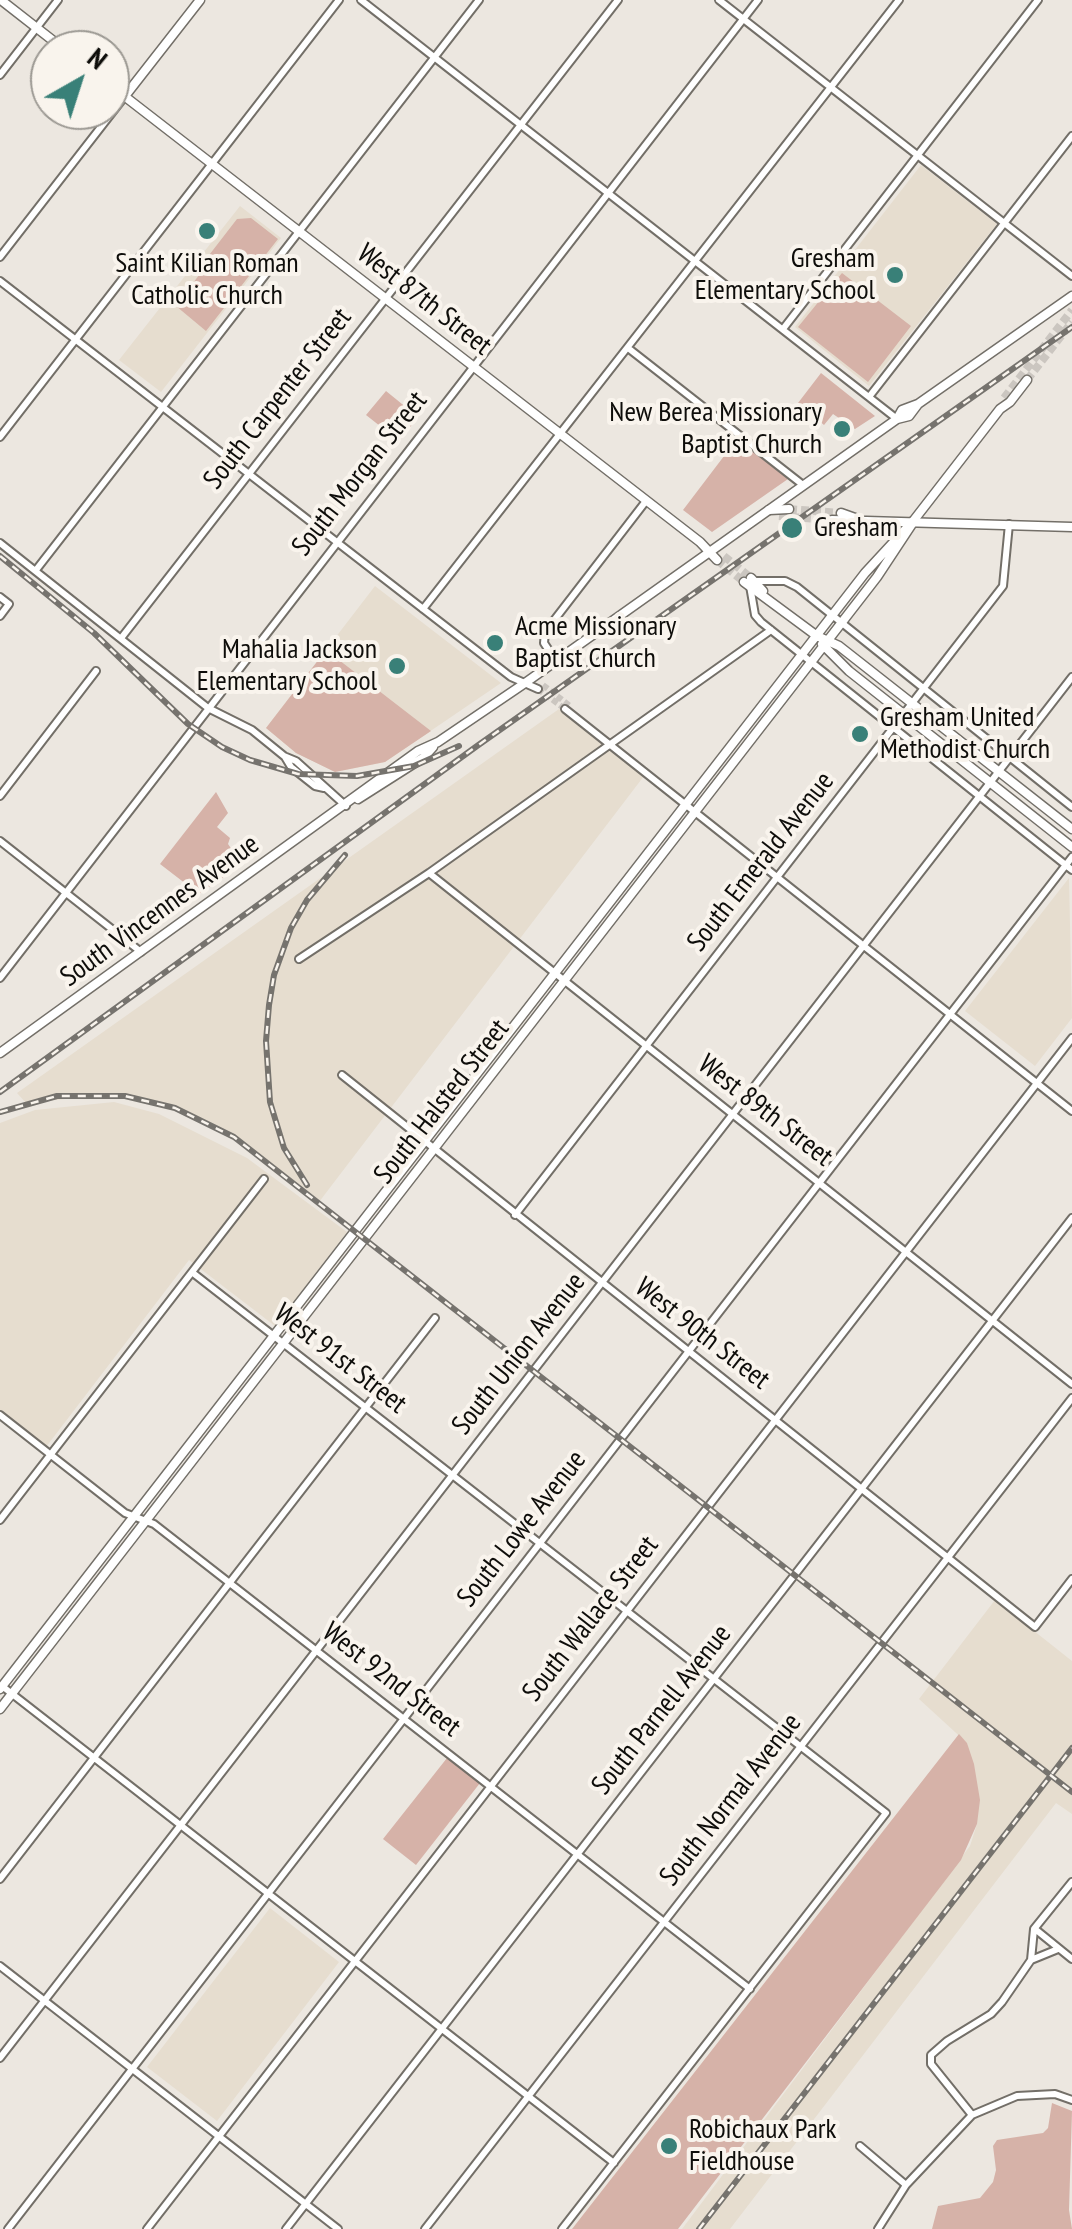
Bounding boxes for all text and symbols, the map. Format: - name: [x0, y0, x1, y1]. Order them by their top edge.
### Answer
- north arrow: [30, 30, 130, 130]
- text: N: [80, 39, 115, 77]
- marker: Saint Kilian Roman Catholic Church: [196, 220, 218, 242]
- street label: West 87th Street: [350, 237, 498, 363]
- place label: Gresham Elementary School: [695, 242, 875, 308]
- place label: Saint Kilian Roman Catholic Church: [115, 247, 299, 313]
- marker: Gresham Elementary School: [884, 264, 906, 286]
- street label: South Carpenter Street: [197, 302, 359, 496]
- street label: South Morgan Street: [285, 385, 435, 563]
- place label: New Berea Missionary Baptist Church: [609, 396, 822, 462]
- marker: New Berea Missionary Baptist Church: [831, 418, 853, 440]
- place label: Gresham: [814, 511, 898, 545]
- marker: Gresham: [779, 515, 805, 541]
- place label: Acme Missionary Baptist Church: [515, 610, 676, 676]
- marker: Acme Missionary Baptist Church: [484, 632, 506, 654]
- place label: Mahalia Jackson Elementary School: [197, 633, 377, 699]
- marker: Mahalia Jackson Elementary School: [386, 655, 408, 677]
- place label: Gresham United Methodist Church: [880, 701, 1050, 767]
- marker: Gresham United Methodist Church: [849, 723, 871, 745]
- street label: South Emerald Avenue: [681, 766, 841, 958]
- street label: South Vincennes Avenue: [54, 828, 266, 994]
- street label: South Halsted Street: [367, 1013, 517, 1191]
- street label: West 89th Street: [691, 1048, 839, 1174]
- street label: South Union Avenue: [445, 1266, 593, 1442]
- street label: West 90th Street: [628, 1271, 776, 1397]
- street label: West 91st Street: [267, 1297, 413, 1421]
- street label: South Lowe Avenue: [451, 1444, 593, 1614]
- street label: South Wallace Street: [516, 1530, 666, 1708]
- street label: West 92nd Street: [315, 1616, 467, 1744]
- street label: South Parnell Avenue: [585, 1618, 739, 1802]
- street label: South Normal Avenue: [653, 1707, 809, 1893]
- place label: Robichaux Park Fieldhouse: [689, 2113, 836, 2179]
- marker: Robichaux Park Fieldhouse: [658, 2135, 680, 2157]

